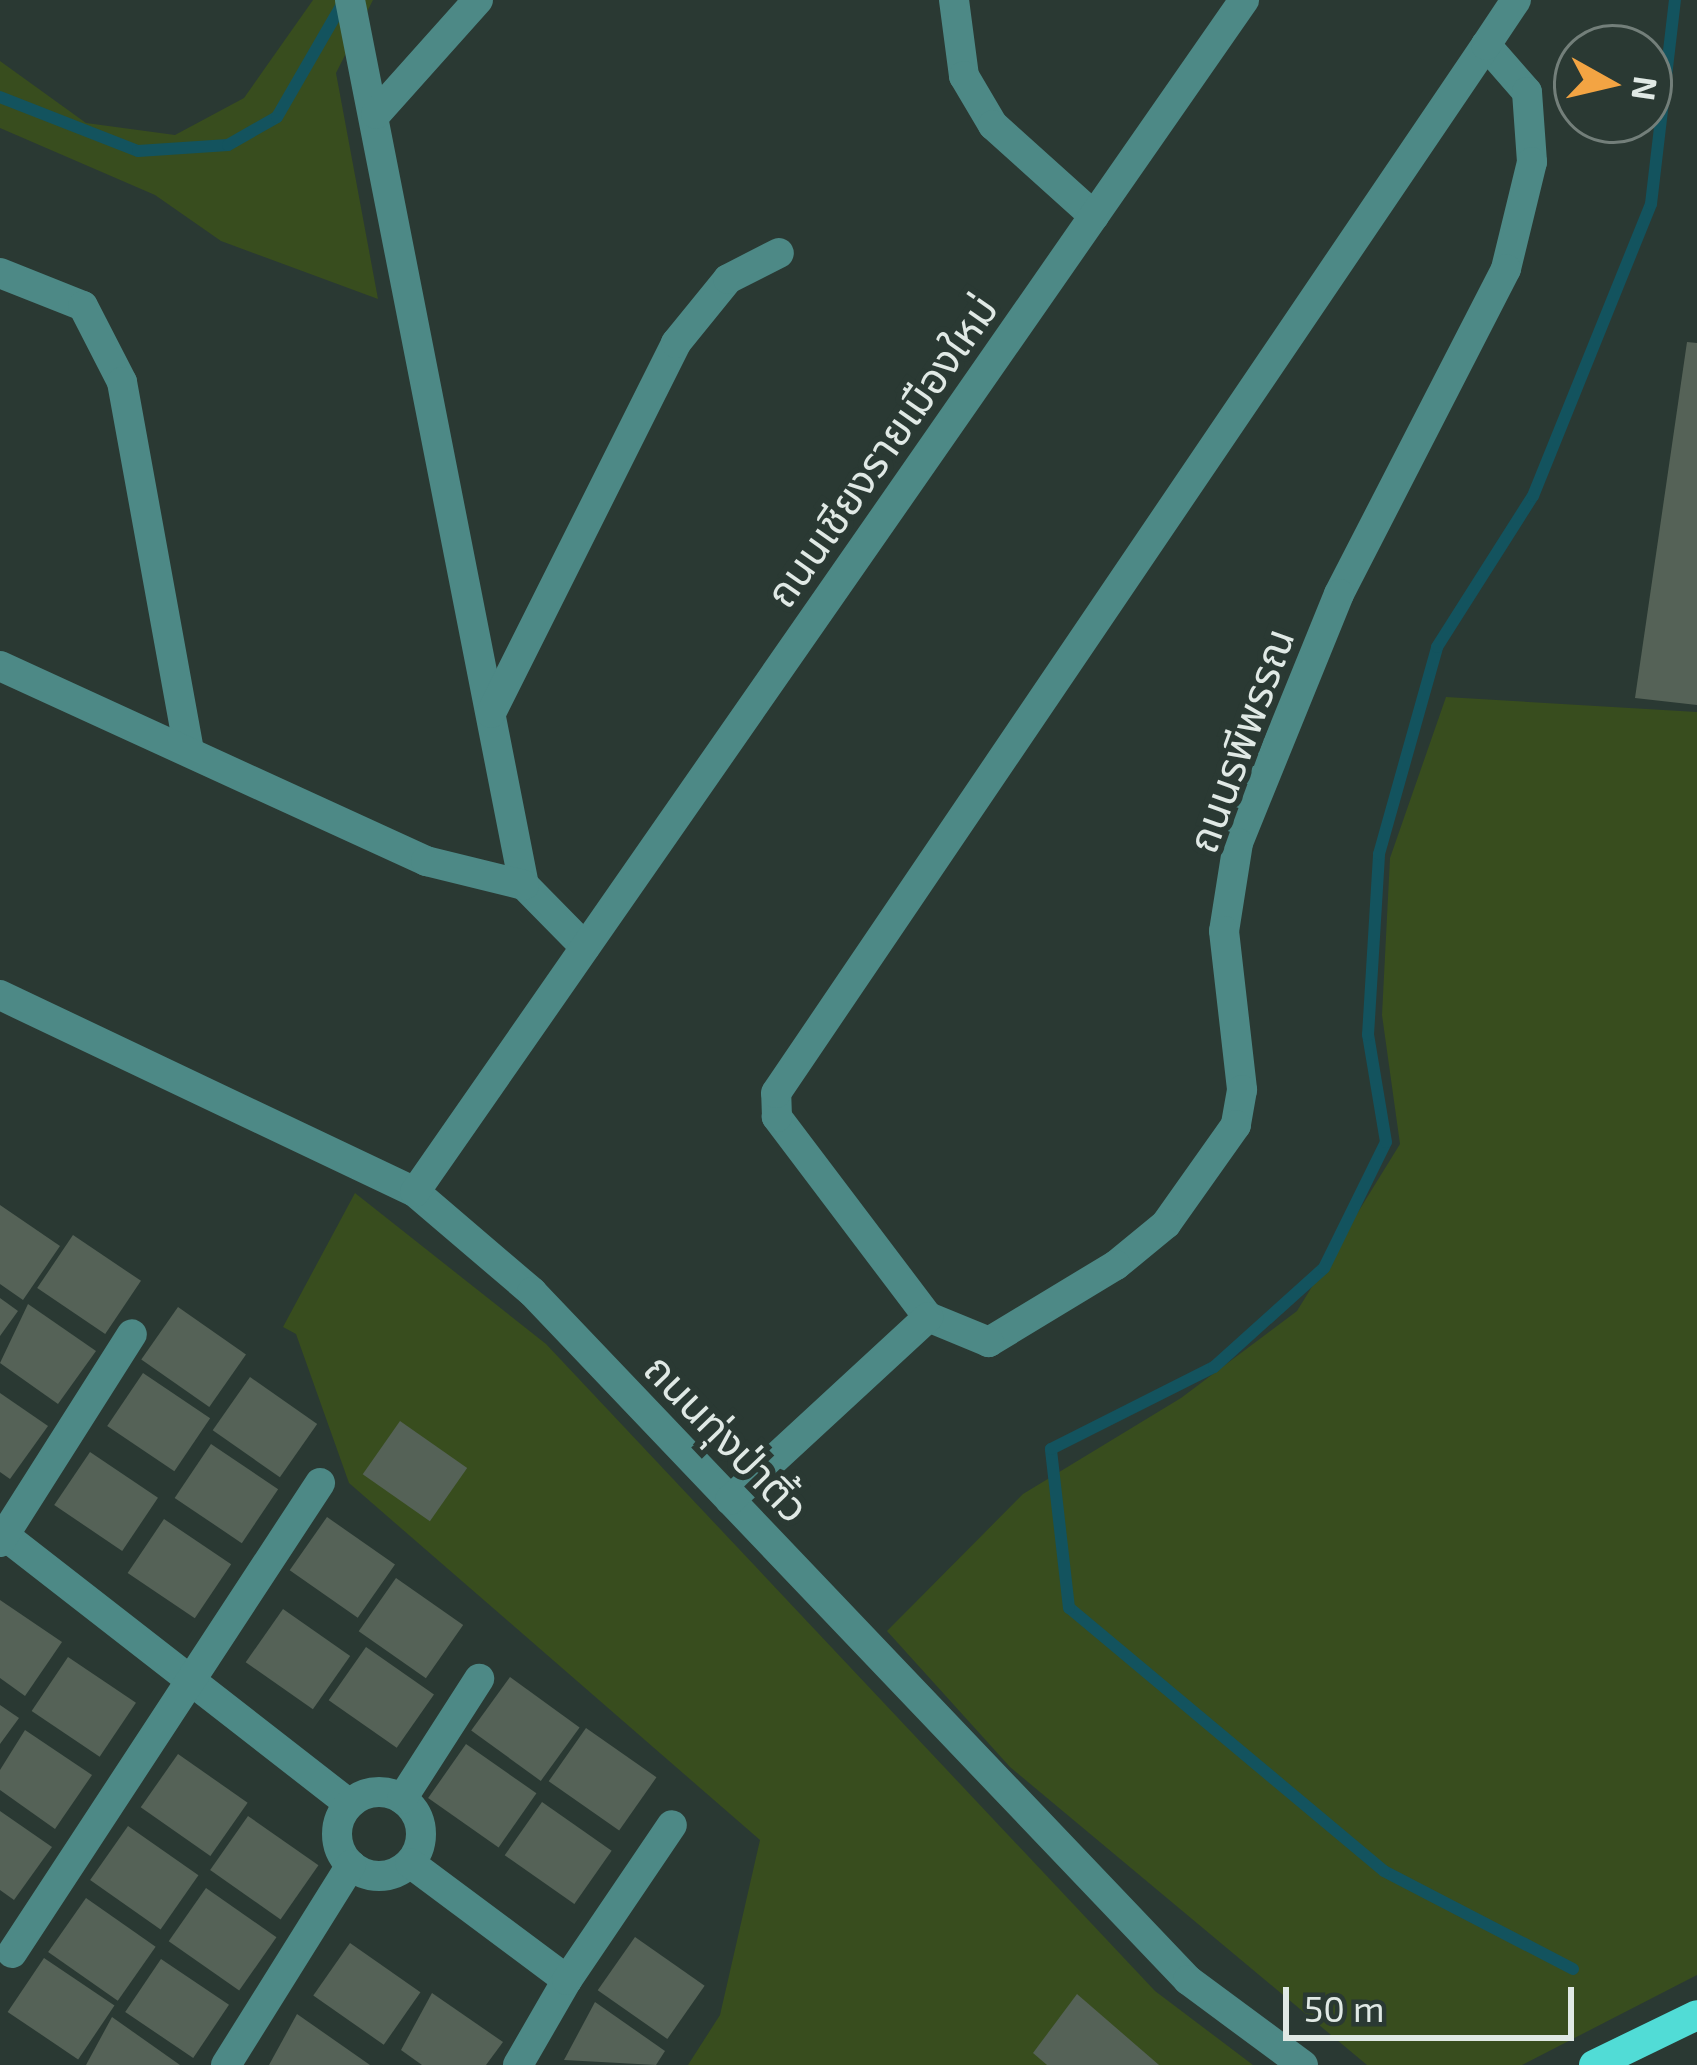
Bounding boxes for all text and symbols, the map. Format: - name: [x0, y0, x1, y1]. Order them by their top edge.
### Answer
- north arrow: [1553, 24, 1673, 144]
- text: N: [1624, 74, 1667, 103]
- street label: ถนนเชียงรายเมืองใหม่: [753, 284, 1007, 616]
- street label: ถนนรพีพรรณ: [1175, 621, 1303, 859]
- street label: ถนนทุ่งป่าติ้ว: [635, 1342, 821, 1532]
- scale bar: [1289, 1963, 1580, 2037]
- text: 50 m: [1304, 1986, 1385, 2029]

